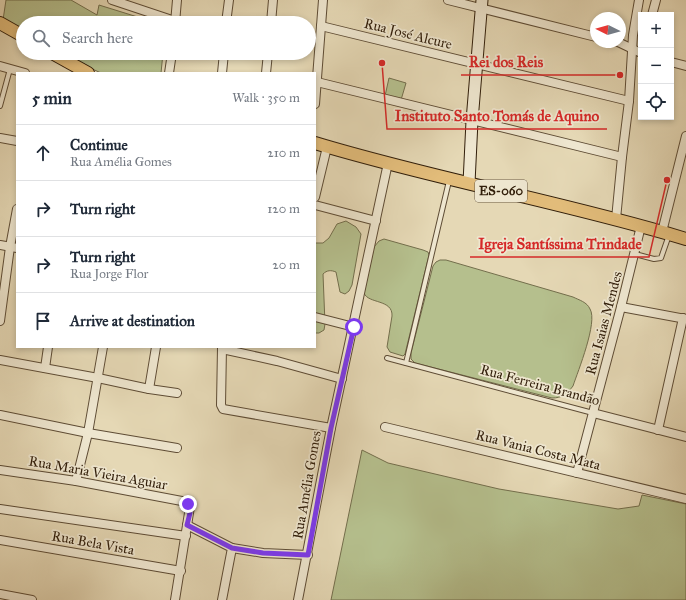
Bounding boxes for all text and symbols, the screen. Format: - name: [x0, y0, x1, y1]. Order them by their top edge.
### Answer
- north arrow: [590, 12, 626, 48]
- map controls: [638, 12, 674, 120]
- button: +: [638, 12, 674, 48]
- street label: Rua José Alcure: [362, 15, 454, 54]
- search box: [16, 16, 316, 60]
- icon: search: [30, 27, 52, 49]
- text: Search here: [62, 29, 133, 47]
- callout: Rei dos Reis: [461, 48, 551, 75]
- button: −: [638, 48, 674, 84]
- text: Rei dos Reis: [469, 53, 544, 71]
- button: locate: [638, 84, 674, 120]
- text: 5 min: [32, 88, 72, 109]
- text: Walk · 350 m: [232, 90, 300, 106]
- callout: Instituto Santo Tomás de Aquino: [387, 102, 607, 129]
- text: Instituto Santo Tomás de Aquino: [395, 107, 600, 126]
- text: Continue: [70, 136, 128, 154]
- icon: ahead: [32, 142, 54, 164]
- text: 210 m: [267, 145, 300, 161]
- text: Rua Amélia Gomes: [70, 154, 172, 170]
- road number: ES-060: [475, 180, 527, 202]
- icon: right: [32, 198, 54, 220]
- text: Turn right: [70, 200, 135, 218]
- text: 120 m: [267, 201, 300, 217]
- callout: Igreja Santíssima Trindade: [470, 230, 649, 257]
- text: Igreja Santíssima Trindade: [478, 235, 642, 254]
- text: Turn right: [70, 248, 135, 266]
- icon: right: [32, 254, 54, 276]
- text: 20 m: [272, 257, 300, 273]
- text: Rua Jorge Flor: [70, 266, 148, 282]
- street label: Rua Isaias Mendes: [582, 269, 626, 377]
- icon: arrive: [32, 310, 54, 332]
- text: Arrive at destination: [70, 312, 195, 330]
- route start: [345, 318, 363, 336]
- street label: Rua Ferreira Brandão: [478, 361, 602, 409]
- street label: Rua Vania Costa Mata: [474, 426, 602, 474]
- street label: Rua Amélia Gomes: [289, 430, 325, 540]
- street label: Rua Maria Vieira Aguiar: [27, 452, 169, 494]
- route end: [179, 495, 197, 513]
- street label: Rua Bela Vista: [50, 527, 136, 559]

